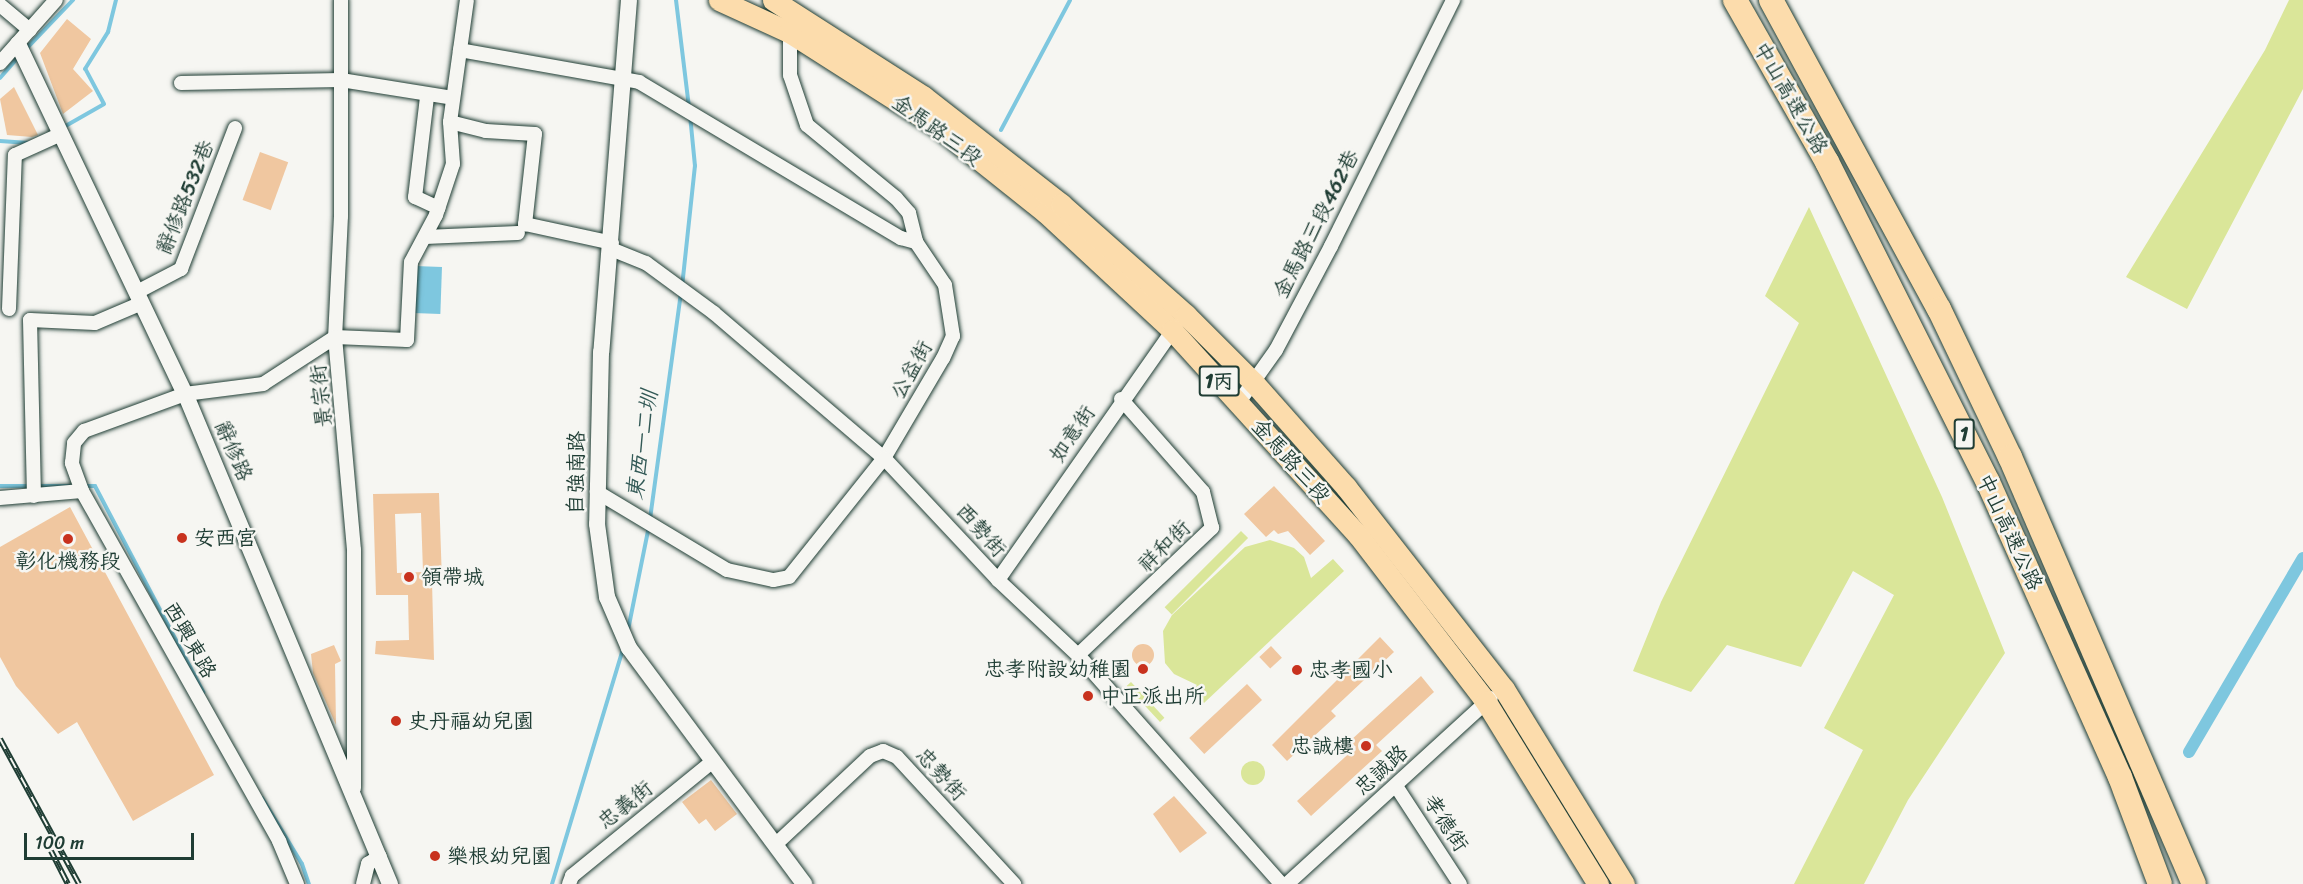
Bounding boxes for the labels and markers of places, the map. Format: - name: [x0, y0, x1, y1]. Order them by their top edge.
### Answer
- place label: 安西宮: [194, 525, 257, 551]
- marker: 安西宮: [175, 531, 189, 545]
- marker: 彰化機務段: [61, 532, 75, 546]
- place label: 彰化機務段: [16, 548, 120, 574]
- place label: 領帶城: [421, 564, 484, 590]
- marker: 領帶城: [402, 570, 416, 584]
- place label: 忠孝附設幼稚園: [984, 656, 1131, 682]
- place label: 忠孝國小: [1309, 657, 1393, 683]
- marker: 忠孝附設幼稚園: [1136, 662, 1150, 676]
- marker: 忠孝國小: [1290, 663, 1304, 677]
- place label: 中正派出所: [1100, 683, 1205, 709]
- marker: 中正派出所: [1081, 689, 1095, 703]
- place label: 史丹福幼兒園: [408, 708, 534, 734]
- marker: 史丹福幼兒園: [389, 714, 403, 728]
- place label: 忠誠樓: [1291, 733, 1354, 759]
- marker: 忠誠樓: [1359, 739, 1373, 753]
- place label: 樂根幼兒園: [447, 843, 552, 869]
- marker: 樂根幼兒園: [428, 849, 442, 863]

